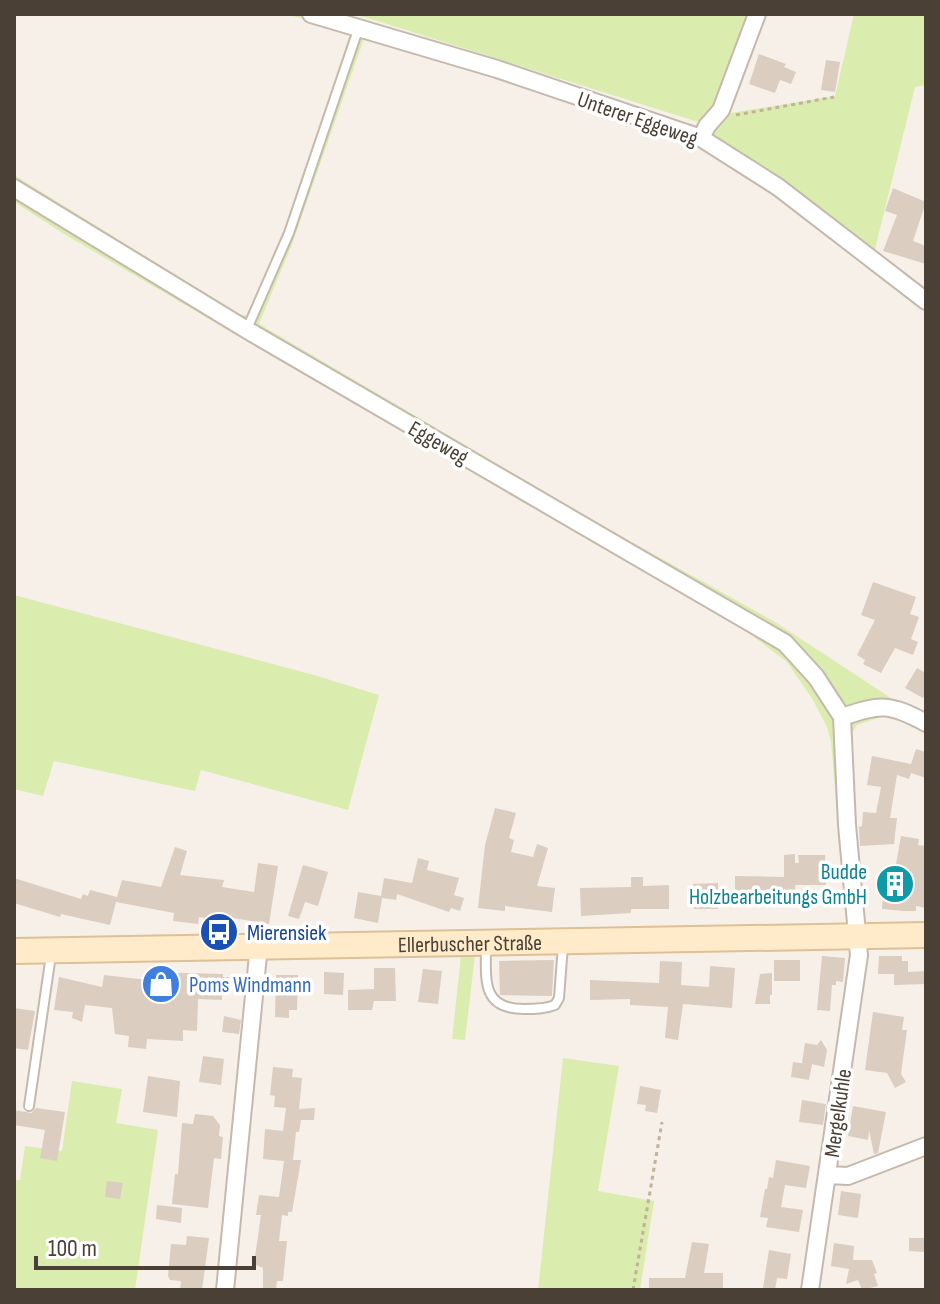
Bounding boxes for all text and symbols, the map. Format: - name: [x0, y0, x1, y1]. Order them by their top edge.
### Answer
- street label: Unterer Eggeweg: [574, 86, 702, 153]
- street label: Eggeweg: [403, 415, 473, 471]
- place label: Budde Holzbearbeitungs GmbH: [689, 859, 867, 911]
- building icon: Budde Holzbearbeitungs GmbH: [874, 863, 916, 905]
- bus stop icon: Mierensiek: [198, 911, 240, 953]
- place label: Mierensiek: [247, 920, 327, 947]
- street label: Ellerbuscher Straße: [398, 930, 542, 959]
- shop icon: Poms Windmann: [140, 963, 182, 1005]
- place label: Poms Windmann: [189, 972, 311, 999]
- street label: Mergelkuhle: [819, 1067, 858, 1159]
- scale bar: [36, 1220, 254, 1270]
- text: 100 m: [48, 1234, 97, 1263]

